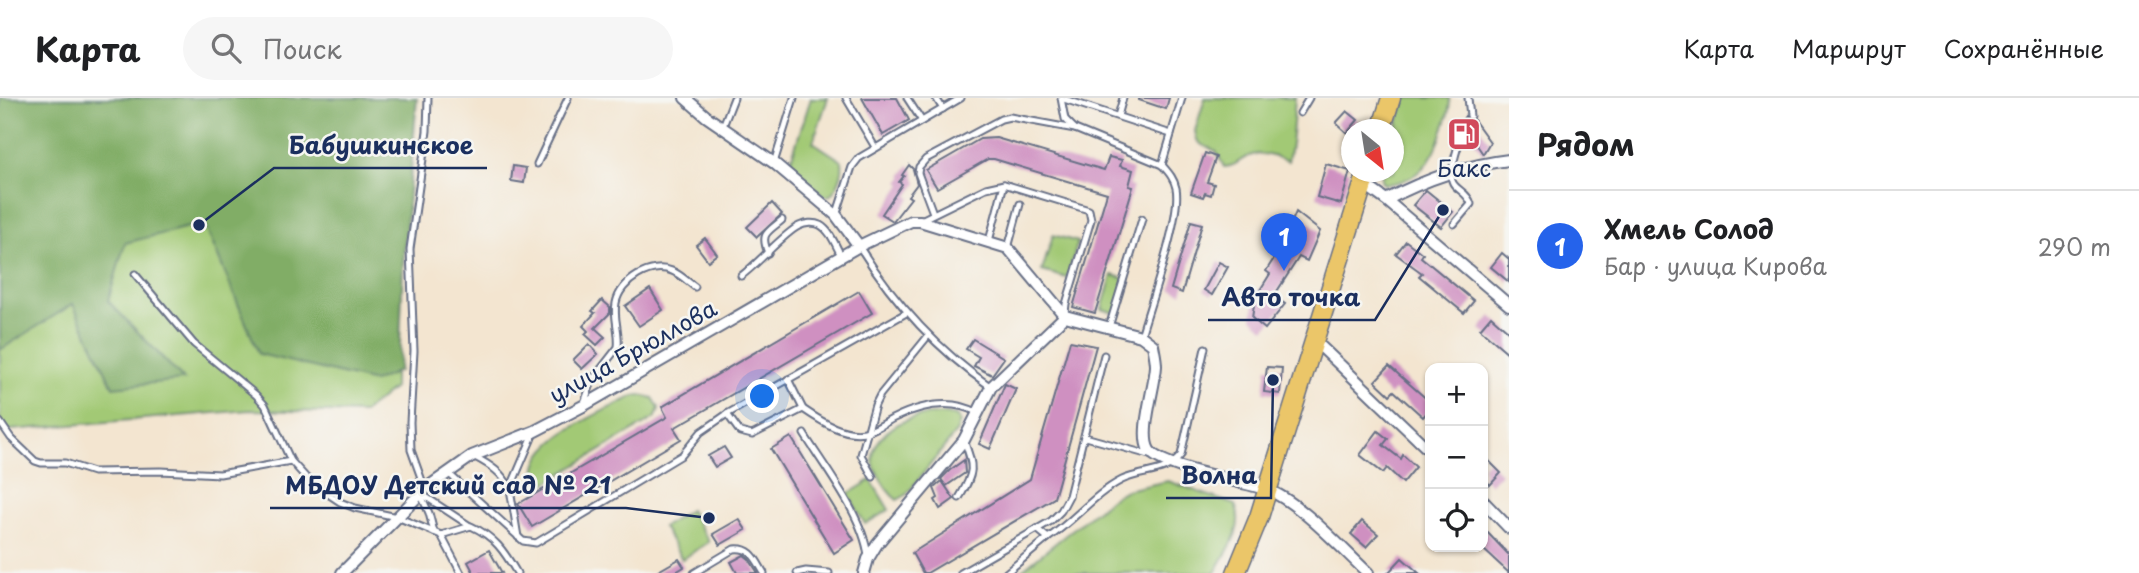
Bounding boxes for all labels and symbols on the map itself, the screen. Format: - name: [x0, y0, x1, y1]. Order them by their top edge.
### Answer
- fuel station icon: Бакс: [1445, 115, 1483, 153]
- north arrow: [1341, 119, 1404, 182]
- callout: Бабушкинское: [274, 123, 487, 168]
- text: Бабушкинское: [289, 126, 474, 162]
- place label: Бакс: [1437, 150, 1491, 185]
- pin: 1: [1261, 213, 1307, 271]
- callout: Авто точка: [1208, 275, 1375, 320]
- text: Авто точка: [1222, 278, 1361, 314]
- street label: улица Брюллова: [542, 290, 723, 411]
- your location: [745, 379, 779, 413]
- callout: Волна: [1166, 453, 1271, 498]
- text: Волна: [1181, 456, 1258, 492]
- callout: МБДОУ Детский сад № 21: [270, 463, 626, 508]
- text: МБДОУ Детский сад № 21: [285, 466, 611, 502]

